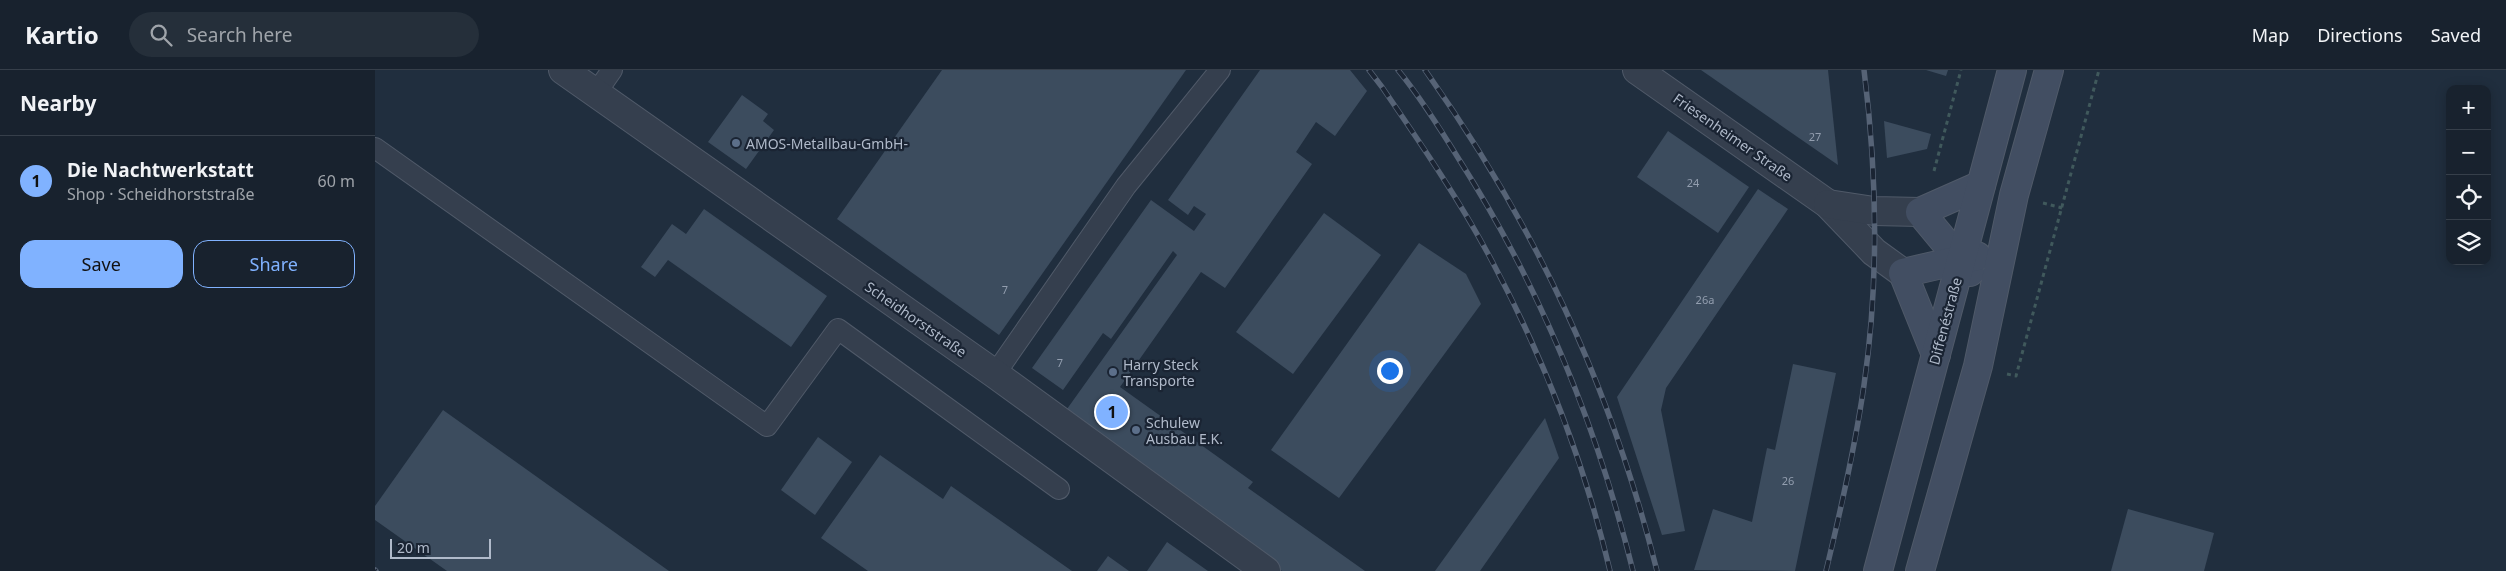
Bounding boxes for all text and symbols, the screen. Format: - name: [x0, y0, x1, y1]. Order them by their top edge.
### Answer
- search box: [129, 12, 479, 57]
- text: Kartio: [25, 18, 99, 51]
- icon: search: [147, 21, 175, 49]
- text: Search here: [187, 22, 292, 48]
- text: Map: [2252, 23, 2289, 47]
- text: Directions: [2317, 23, 2403, 47]
- text: Saved: [2431, 23, 2481, 47]
- map controls: [2446, 85, 2491, 265]
- button: +: [2446, 85, 2491, 130]
- text: Nearby: [20, 89, 96, 117]
- street label: Friesenheimer Straße: [1670, 89, 1796, 185]
- house number: 27: [1809, 129, 1821, 144]
- button: −: [2446, 130, 2491, 175]
- place label: AMOS-Metallbau-GmbH-: [746, 134, 908, 153]
- marker: AMOS-Metallbau-GmbH-: [730, 137, 742, 149]
- text: Die Nachtwerkstatt: [67, 157, 254, 183]
- text: 1: [31, 170, 41, 192]
- text: 60 m: [318, 170, 355, 192]
- house number: 24: [1687, 175, 1700, 190]
- button: locate: [2446, 175, 2491, 220]
- text: Shop · Scheidhorststraße: [67, 183, 255, 205]
- button: layers: [2446, 220, 2491, 265]
- button: Save: [20, 240, 183, 288]
- button: Share: [193, 240, 355, 288]
- street label: Diffenéstraße: [1924, 275, 1966, 367]
- street label: Scheidhorststraße: [862, 277, 971, 361]
- house number: 7: [1002, 282, 1008, 297]
- house number: 26a: [1696, 292, 1714, 307]
- house number: 7: [1057, 355, 1063, 370]
- place label: Harry Steck Transporte: [1123, 355, 1199, 390]
- your location: [1377, 358, 1403, 384]
- marker: Harry Steck Transporte: [1107, 366, 1119, 378]
- pin: 1: [1096, 393, 1128, 431]
- place label: Schulew Ausbau E.K.: [1146, 413, 1223, 448]
- marker: Schulew Ausbau E.K.: [1130, 424, 1142, 436]
- house number: 26: [1782, 473, 1794, 488]
- scale bar: [390, 536, 491, 559]
- text: 20 m: [397, 538, 430, 557]

